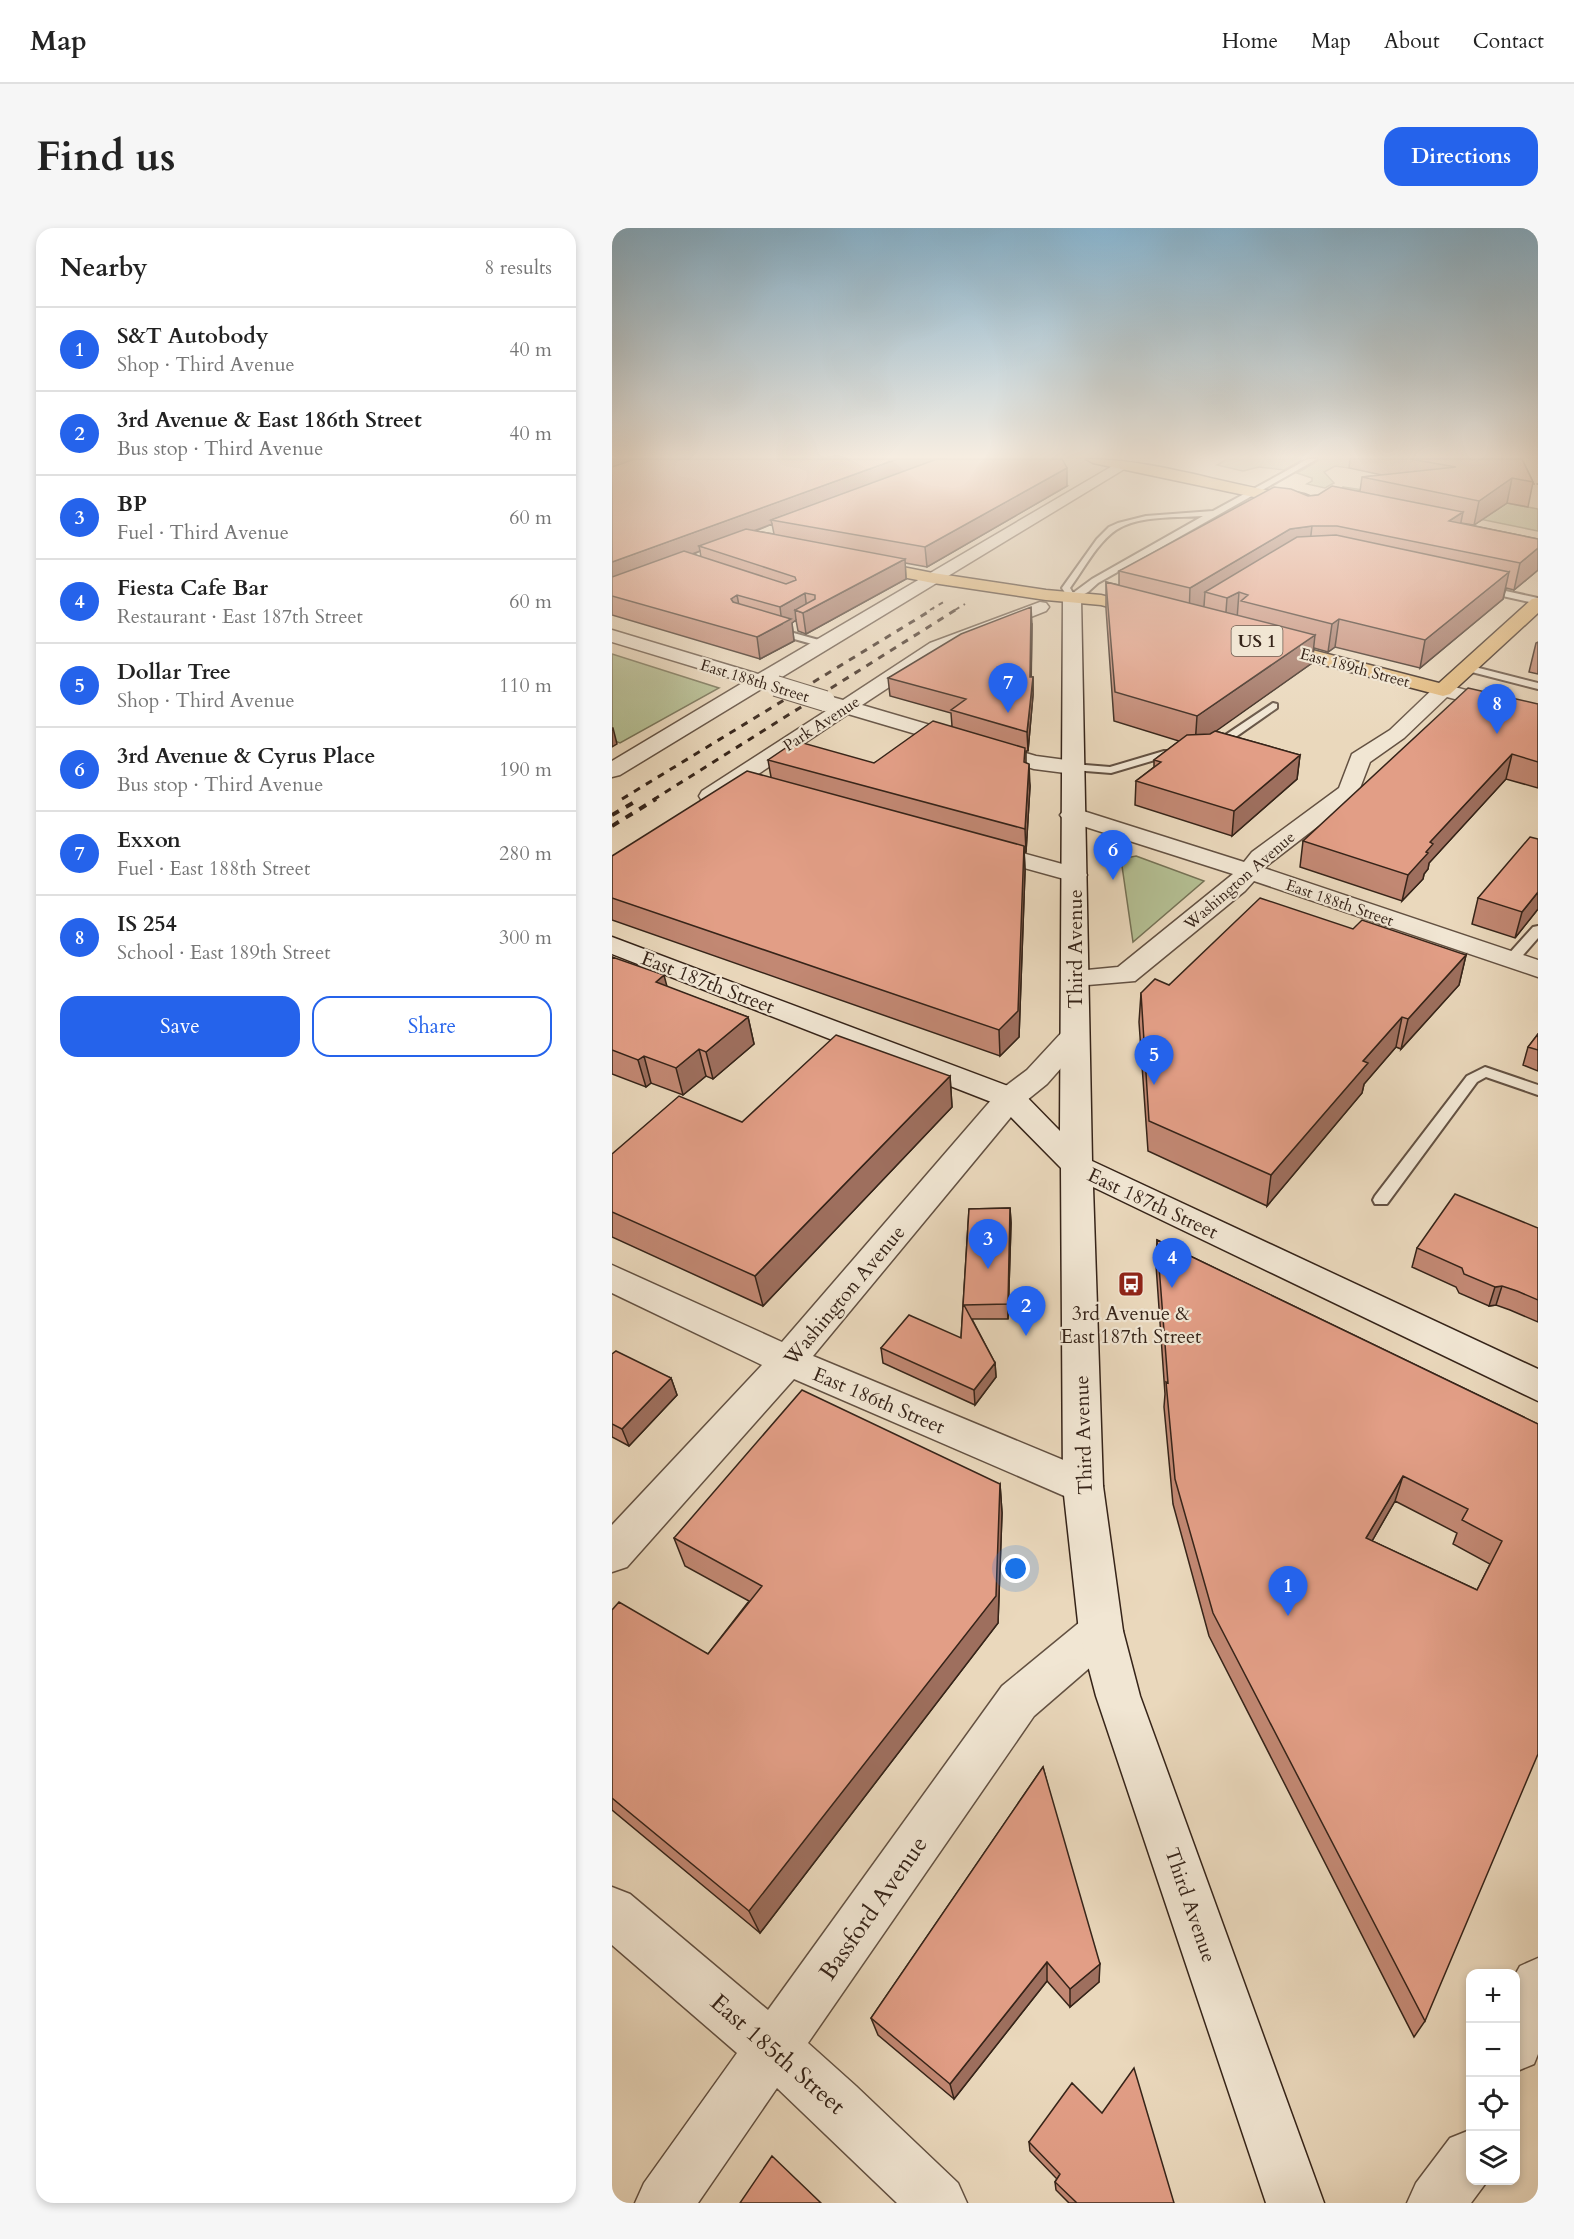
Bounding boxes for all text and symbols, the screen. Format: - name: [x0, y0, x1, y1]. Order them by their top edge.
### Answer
- text: Map: [30, 22, 87, 60]
- text: Home: [1222, 27, 1278, 56]
- text: Map: [1311, 27, 1351, 56]
- text: About: [1384, 27, 1440, 56]
- text: Contact: [1473, 27, 1544, 56]
- button: Directions: [1384, 127, 1538, 186]
- text: Find us: [36, 128, 176, 185]
- text: Nearby: [60, 250, 148, 285]
- text: 8 results: [484, 254, 552, 281]
- text: S&T Autobody: [117, 321, 268, 351]
- text: 1: [74, 336, 85, 363]
- text: 40 m: [509, 336, 552, 363]
- text: Shop · Third Avenue: [117, 351, 295, 378]
- text: 3rd Avenue & East 186th Street: [117, 405, 422, 435]
- text: 2: [74, 420, 85, 447]
- text: 40 m: [509, 420, 552, 447]
- text: Bus stop · Third Avenue: [117, 435, 323, 462]
- text: BP: [117, 489, 147, 519]
- text: 3: [74, 504, 85, 531]
- text: 60 m: [509, 504, 552, 531]
- text: Fuel · Third Avenue: [117, 519, 289, 546]
- text: Fiesta Cafe Bar: [117, 573, 268, 603]
- text: 4: [74, 588, 85, 615]
- text: 60 m: [509, 588, 552, 615]
- text: Restaurant · East 187th Street: [117, 603, 363, 630]
- road number: US 1: [1232, 626, 1282, 656]
- street label: East 189th Street: [1297, 643, 1412, 693]
- street label: East 188th Street: [698, 654, 812, 708]
- text: Dollar Tree: [117, 657, 231, 687]
- pin: 7: [988, 664, 1028, 713]
- text: 5: [74, 672, 85, 699]
- text: 110 m: [499, 672, 552, 699]
- pin: 8: [1478, 684, 1516, 734]
- text: Shop · Third Avenue: [117, 687, 295, 714]
- street label: Park Avenue: [779, 691, 864, 757]
- text: 3rd Avenue & Cyrus Place: [117, 741, 375, 771]
- text: 6: [74, 756, 85, 783]
- text: 190 m: [499, 756, 552, 783]
- text: Bus stop · Third Avenue: [117, 771, 323, 798]
- text: Exxon: [117, 825, 181, 855]
- street label: Washington Avenue: [1179, 826, 1300, 936]
- pin: 6: [1094, 830, 1132, 880]
- text: 7: [74, 840, 85, 867]
- text: 280 m: [499, 840, 552, 867]
- text: Fuel · East 188th Street: [117, 855, 310, 882]
- street label: East 188th Street: [1283, 874, 1397, 932]
- street label: Third Avenue: [1062, 889, 1089, 1009]
- text: IS 254: [117, 909, 177, 939]
- text: 8: [74, 924, 85, 951]
- text: 300 m: [499, 924, 552, 951]
- text: School · East 189th Street: [117, 939, 331, 966]
- street label: East 187th Street: [637, 945, 779, 1021]
- button: Save: [60, 996, 300, 1057]
- button: Share: [312, 996, 552, 1057]
- pin: 5: [1134, 1036, 1174, 1085]
- street label: East 187th Street: [1083, 1161, 1223, 1246]
- street label: Washington Avenue: [777, 1219, 911, 1372]
- pin: 3: [968, 1220, 1007, 1269]
- pin: 4: [1152, 1238, 1192, 1288]
- bus stop icon: 3rd Avenue & East 187th Street: [1116, 1269, 1146, 1299]
- pin: 2: [1006, 1286, 1046, 1336]
- place label: 3rd Avenue & East 187th Street: [1061, 1300, 1202, 1350]
- street label: East 186th Street: [809, 1361, 950, 1441]
- street label: Third Avenue: [1068, 1375, 1099, 1495]
- your location: [1001, 1554, 1030, 1583]
- pin: 1: [1268, 1566, 1308, 1616]
- street label: Bassford Avenue: [811, 1830, 935, 1987]
- street label: Third Avenue: [1158, 1844, 1223, 1966]
- map controls: [1466, 1969, 1520, 2185]
- button: +: [1466, 1969, 1520, 2023]
- street label: East 185th Street: [703, 1986, 853, 2123]
- button: −: [1466, 2023, 1520, 2077]
- button: locate: [1466, 2077, 1520, 2131]
- button: layers: [1466, 2131, 1520, 2185]

